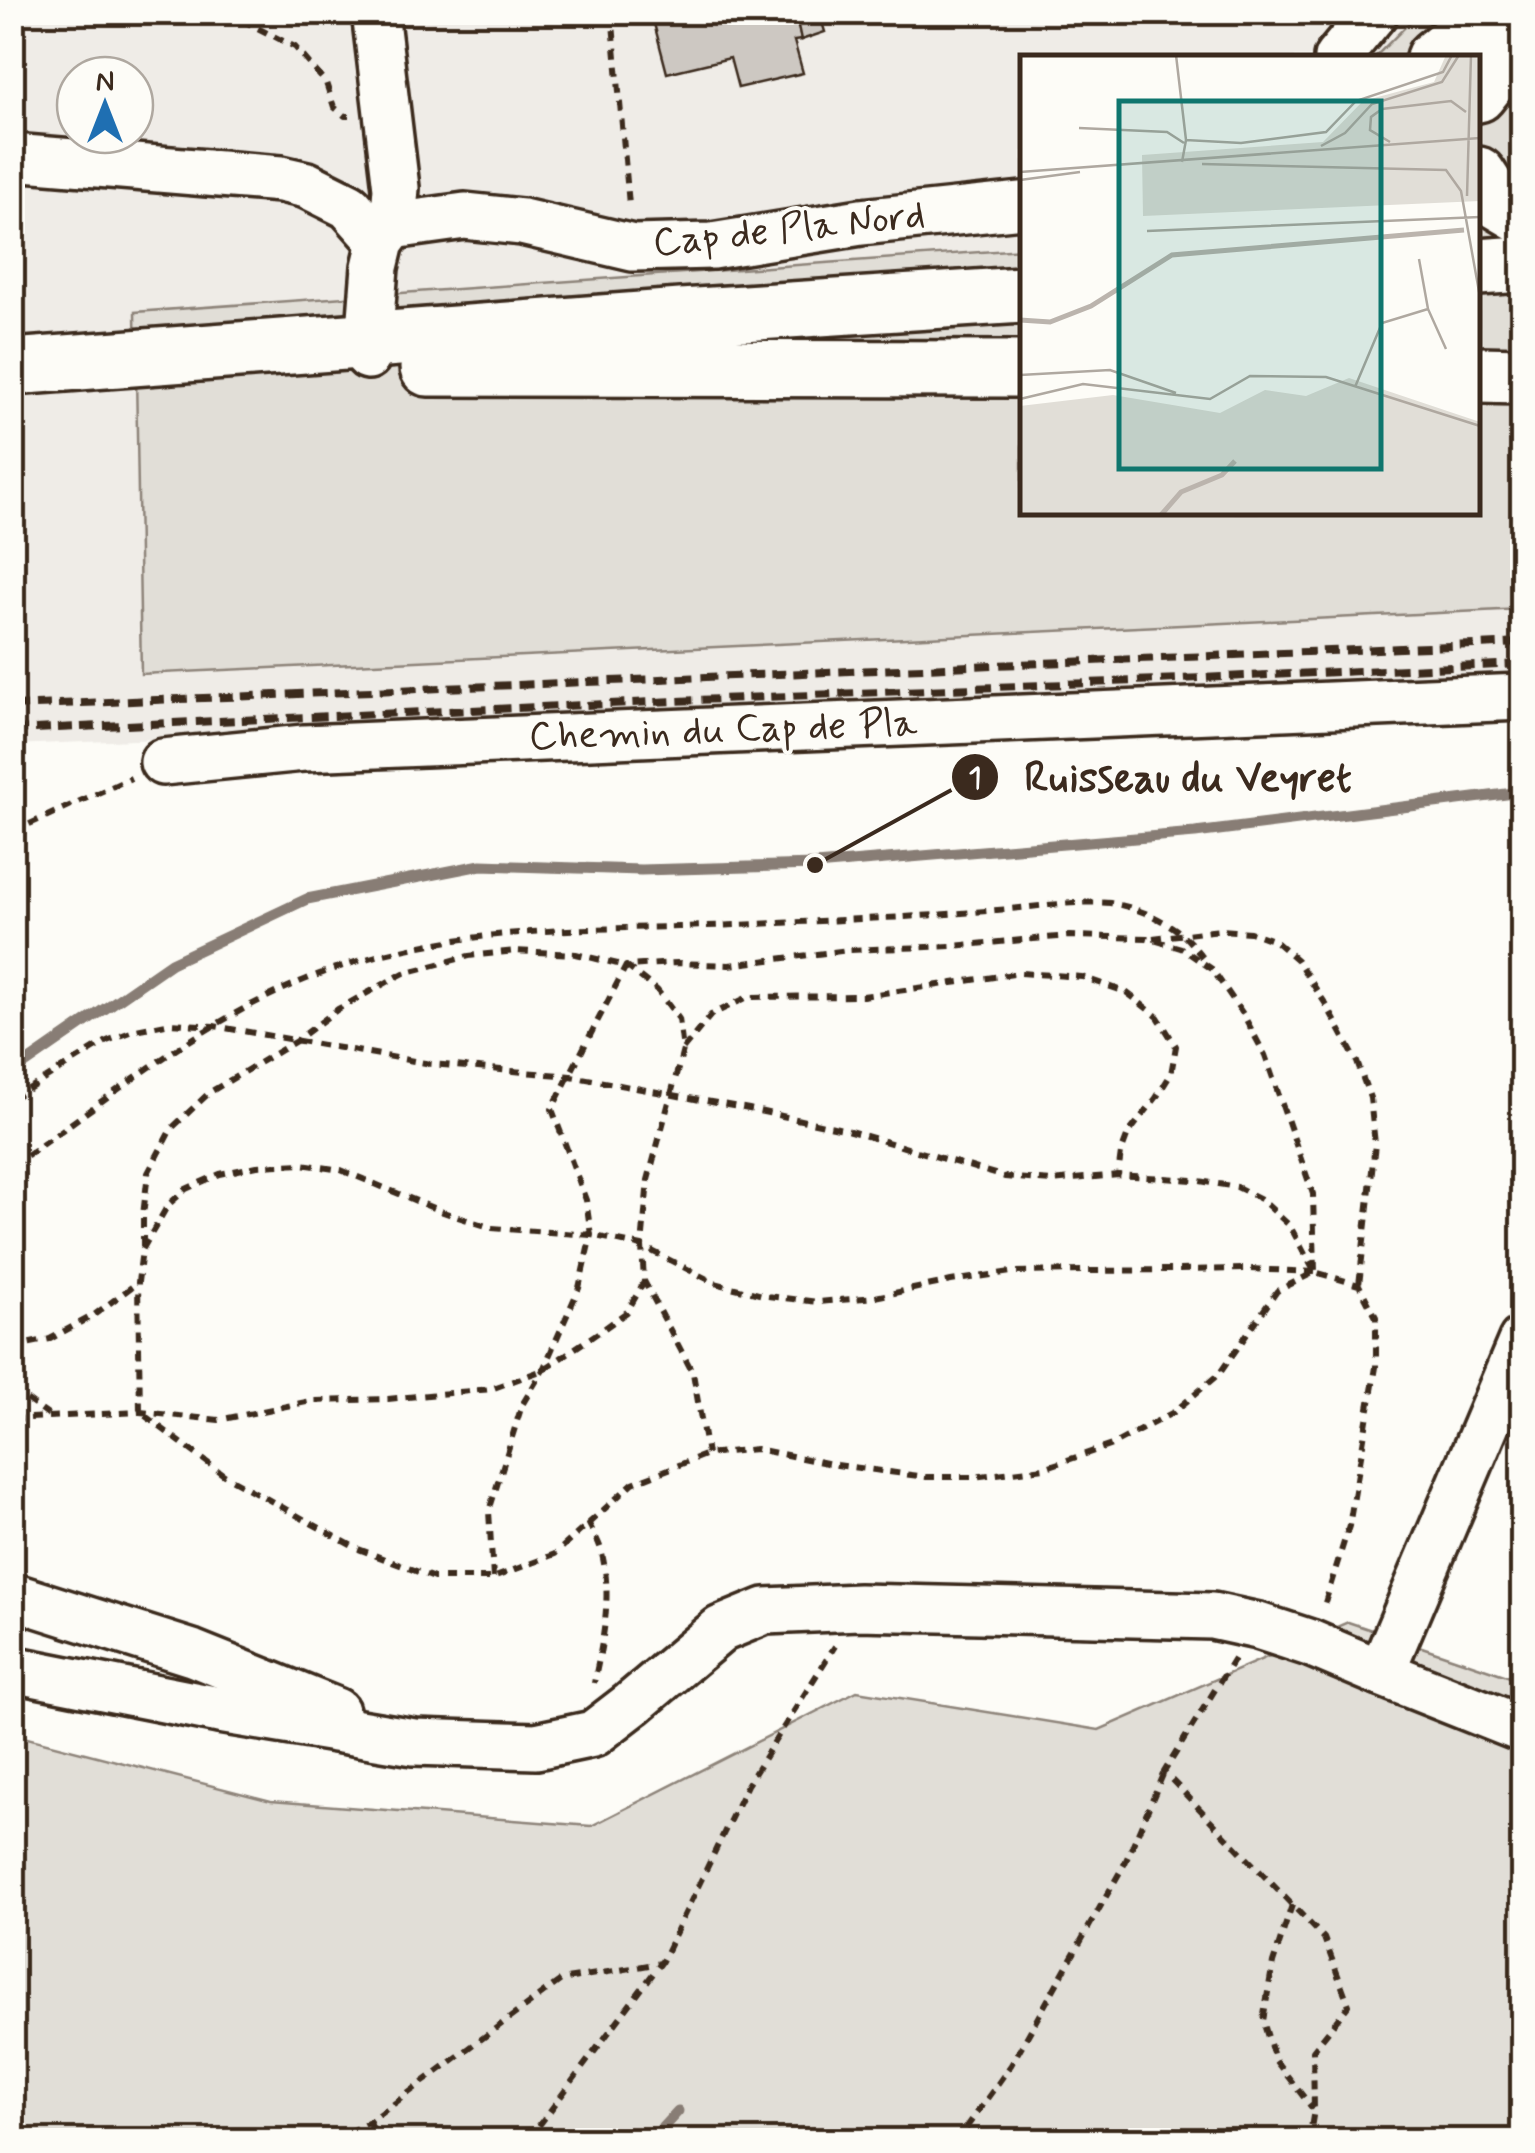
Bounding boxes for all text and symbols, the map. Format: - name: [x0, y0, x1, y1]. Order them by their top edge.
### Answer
- north arrow: [55, 55, 155, 155]
- inset map: [1020, 55, 1480, 515]
- text: N: [96, 64, 114, 101]
- street label: Cap de Pla Nord: [650, 190, 928, 270]
- street label: Chemin du Cap de Pla: [528, 698, 919, 764]
- callout: Ruisseau du Veyret: [950, 741, 1376, 813]
- text: Ruisseau du Veyret: [1024, 752, 1352, 807]
- text: 1: [968, 759, 982, 798]

